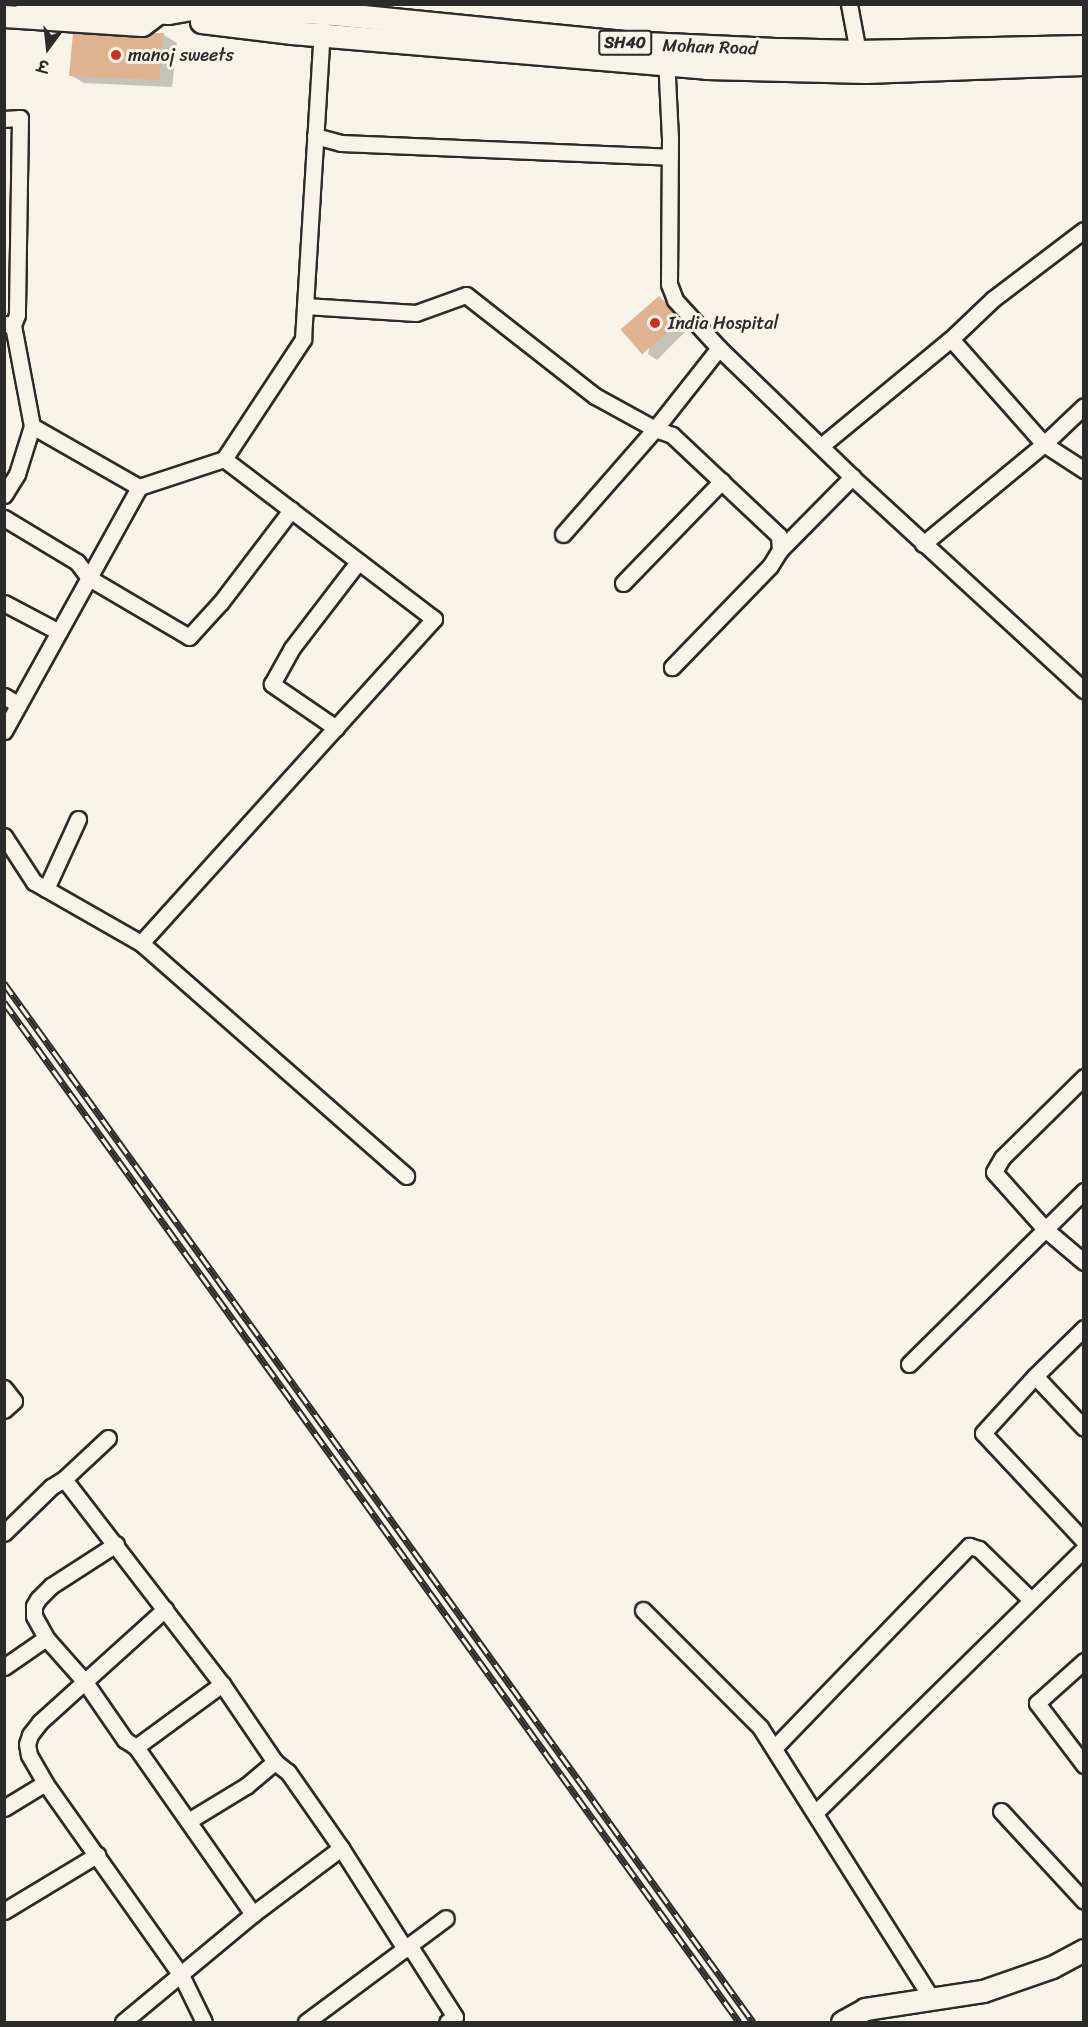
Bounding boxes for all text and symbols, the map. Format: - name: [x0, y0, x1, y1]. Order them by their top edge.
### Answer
- north arrow: [18, 18, 78, 78]
- road number: SH40: [598, 30, 652, 56]
- street label: Mohan Road: [662, 35, 758, 59]
- place label: manoj sweets: [128, 44, 234, 66]
- marker: manoj sweets: [109, 48, 123, 62]
- text: उ: [34, 50, 52, 81]
- place label: India Hospital: [668, 312, 779, 334]
- marker: India Hospital: [646, 314, 664, 332]

